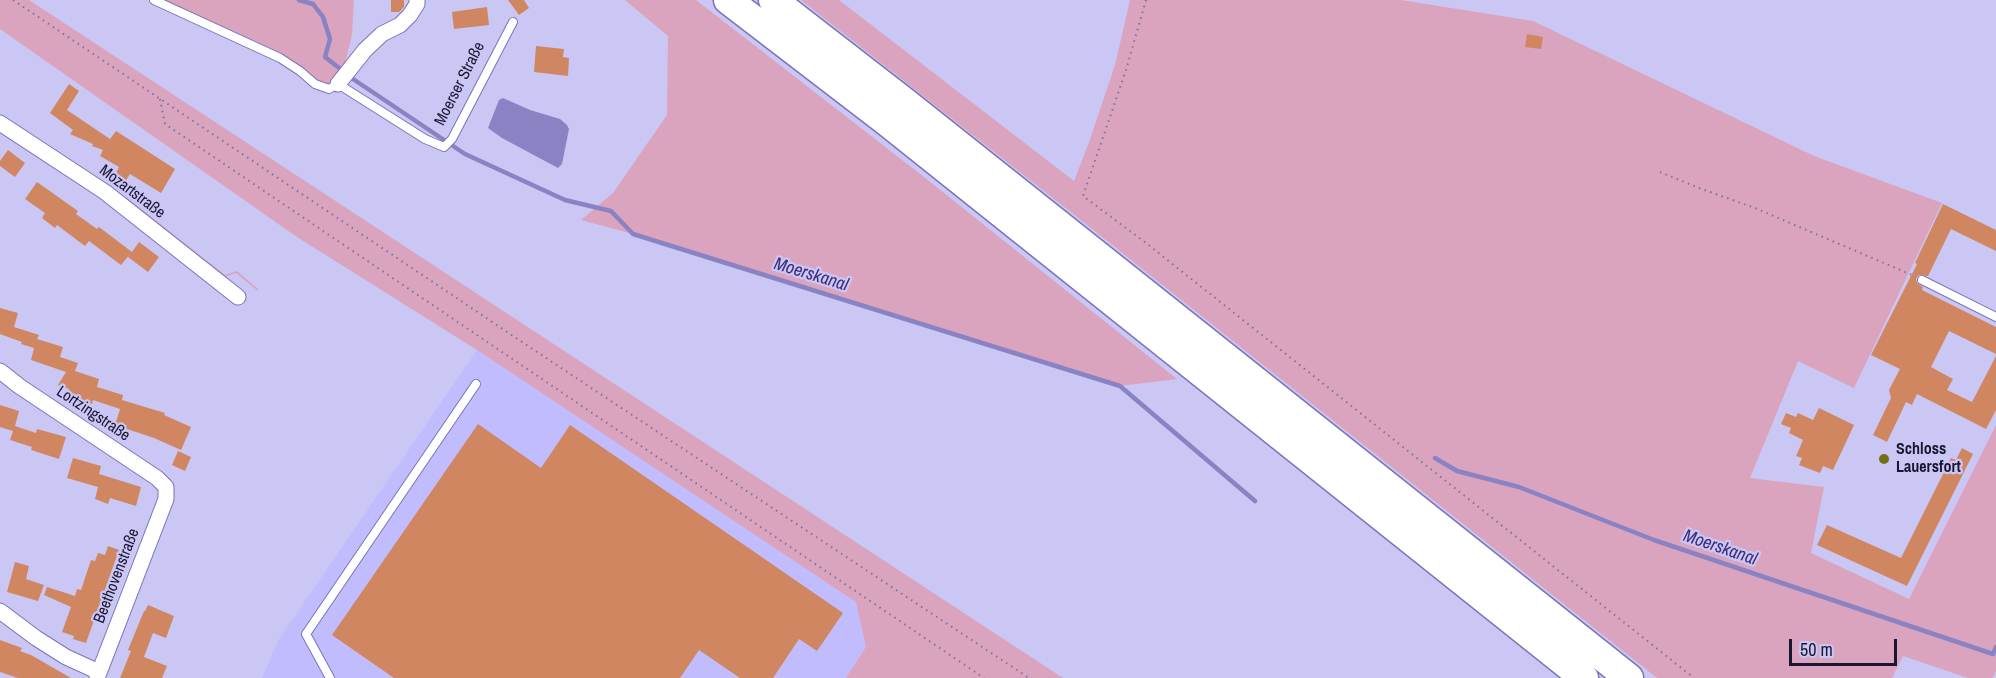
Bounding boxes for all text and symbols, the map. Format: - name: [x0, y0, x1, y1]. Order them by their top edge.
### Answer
- street label: Moerser Straße: [431, 39, 489, 129]
- street label: Mozartstraße: [95, 161, 169, 223]
- water label: Moerskanal: [771, 254, 851, 296]
- street label: Lortzingstraße: [53, 382, 133, 446]
- place label: Schloss Lauersfort: [1896, 440, 1961, 478]
- marker: Schloss Lauersfort: [1877, 452, 1891, 466]
- water label: Moerskanal: [1680, 525, 1760, 571]
- street label: Beethovenstraße: [90, 526, 144, 626]
- scale bar: [1792, 627, 1900, 665]
- text: 50 m: [1800, 637, 1833, 662]

